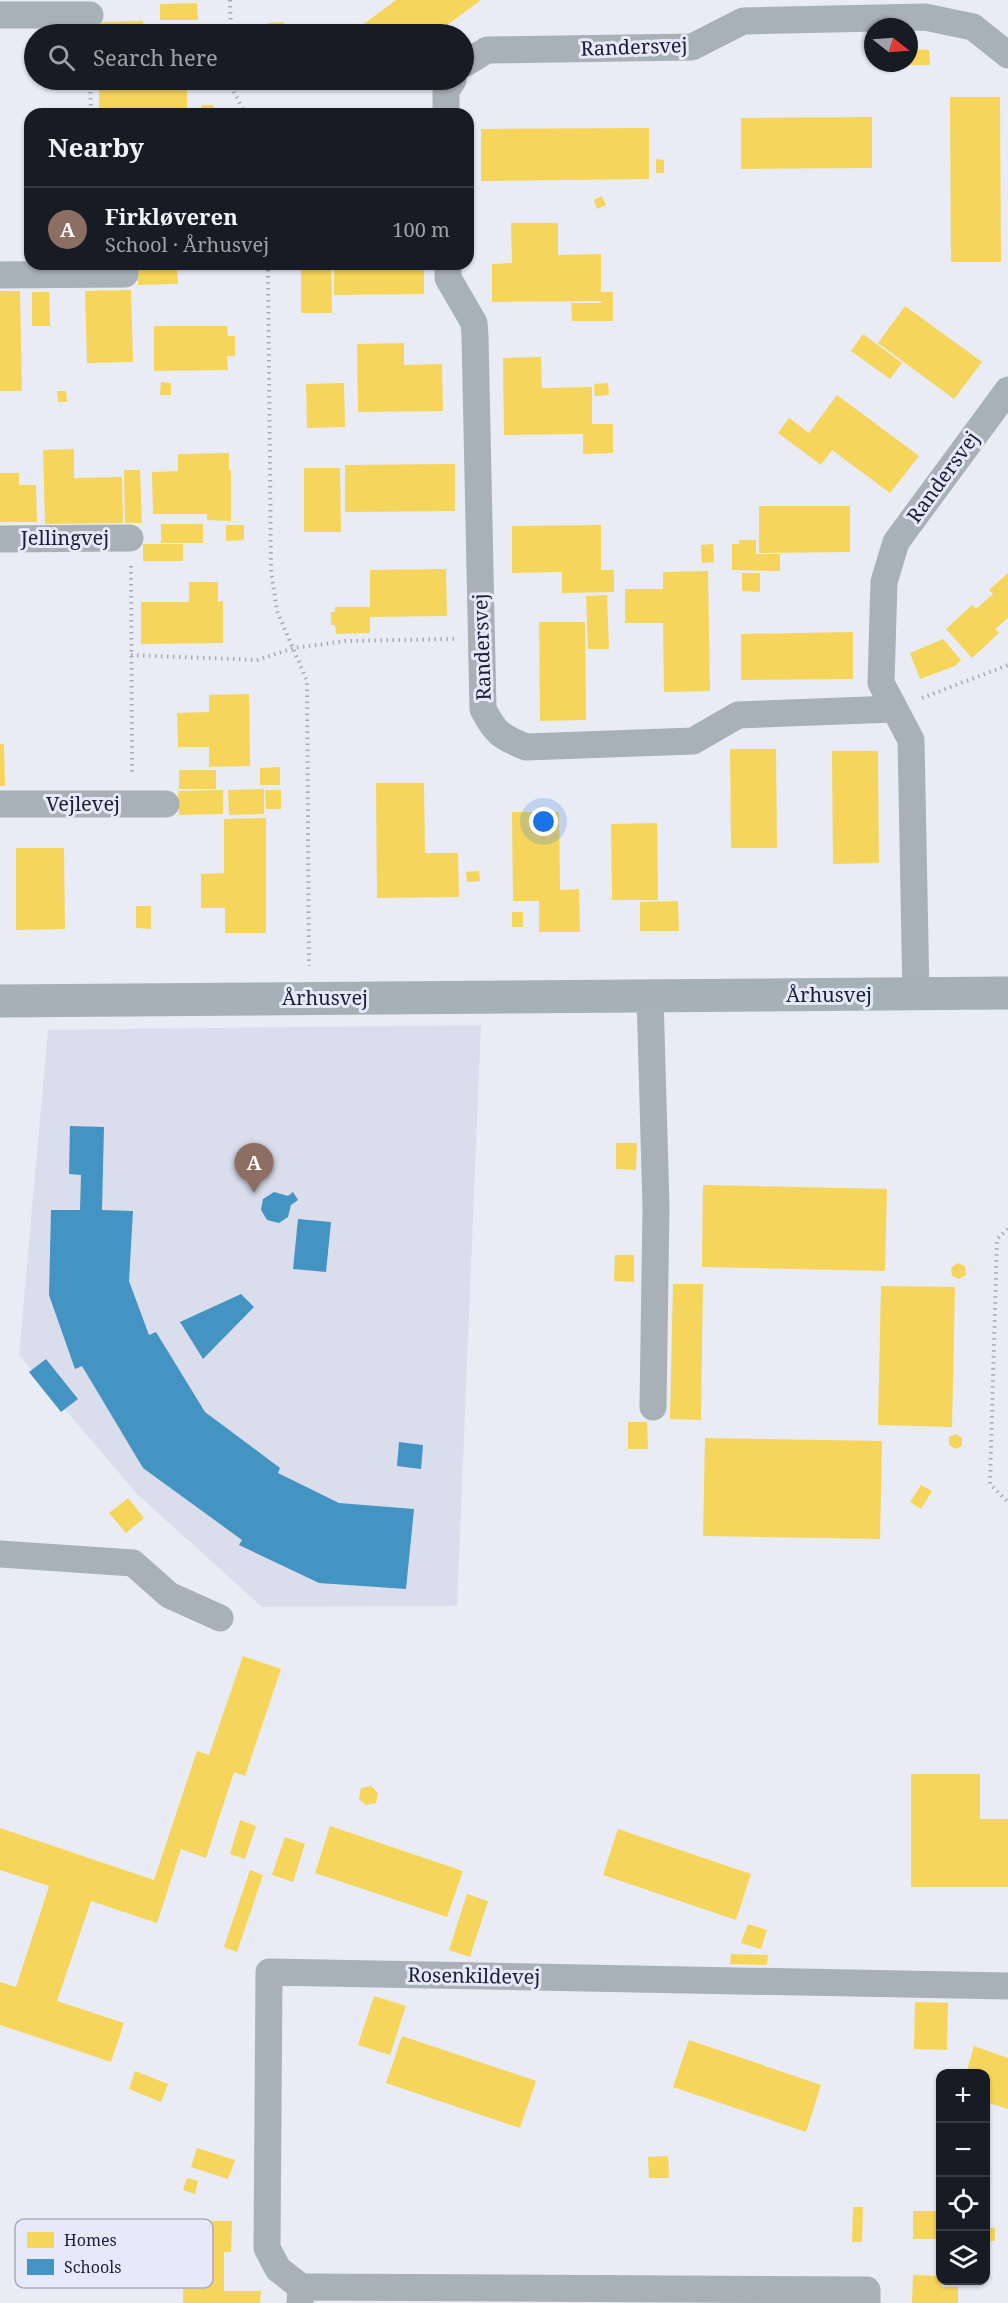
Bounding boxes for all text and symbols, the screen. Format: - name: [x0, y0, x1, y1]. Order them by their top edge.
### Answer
- north arrow: [864, 18, 918, 72]
- search box: [24, 24, 474, 90]
- street label: Randersvej: [580, 31, 688, 62]
- icon: search: [45, 41, 78, 74]
- text: Search here: [93, 42, 218, 72]
- text: Nearby: [48, 129, 144, 165]
- text: Firkløveren: [105, 201, 238, 231]
- text: A: [60, 216, 75, 243]
- text: 100 m: [392, 216, 450, 243]
- text: School · Århusvej: [105, 231, 269, 258]
- street label: Randersvej: [900, 425, 985, 528]
- street label: Jellingvej: [20, 524, 109, 551]
- street label: Randersvej: [466, 593, 497, 701]
- street label: Vejlevej: [46, 790, 120, 817]
- your location: [529, 807, 558, 836]
- street label: Århusvej: [786, 981, 872, 1008]
- street label: Århusvej: [282, 984, 368, 1011]
- pin: A: [234, 1144, 274, 1193]
- street label: Rosenkildevej: [407, 1961, 541, 1990]
- map controls: [936, 2069, 990, 2285]
- button: +: [936, 2069, 990, 2123]
- button: −: [936, 2123, 990, 2177]
- button: locate: [936, 2177, 990, 2231]
- legend: [15, 2219, 213, 2288]
- text: Homes: [64, 2229, 117, 2251]
- button: layers: [936, 2231, 990, 2285]
- text: Schools: [64, 2256, 121, 2278]

